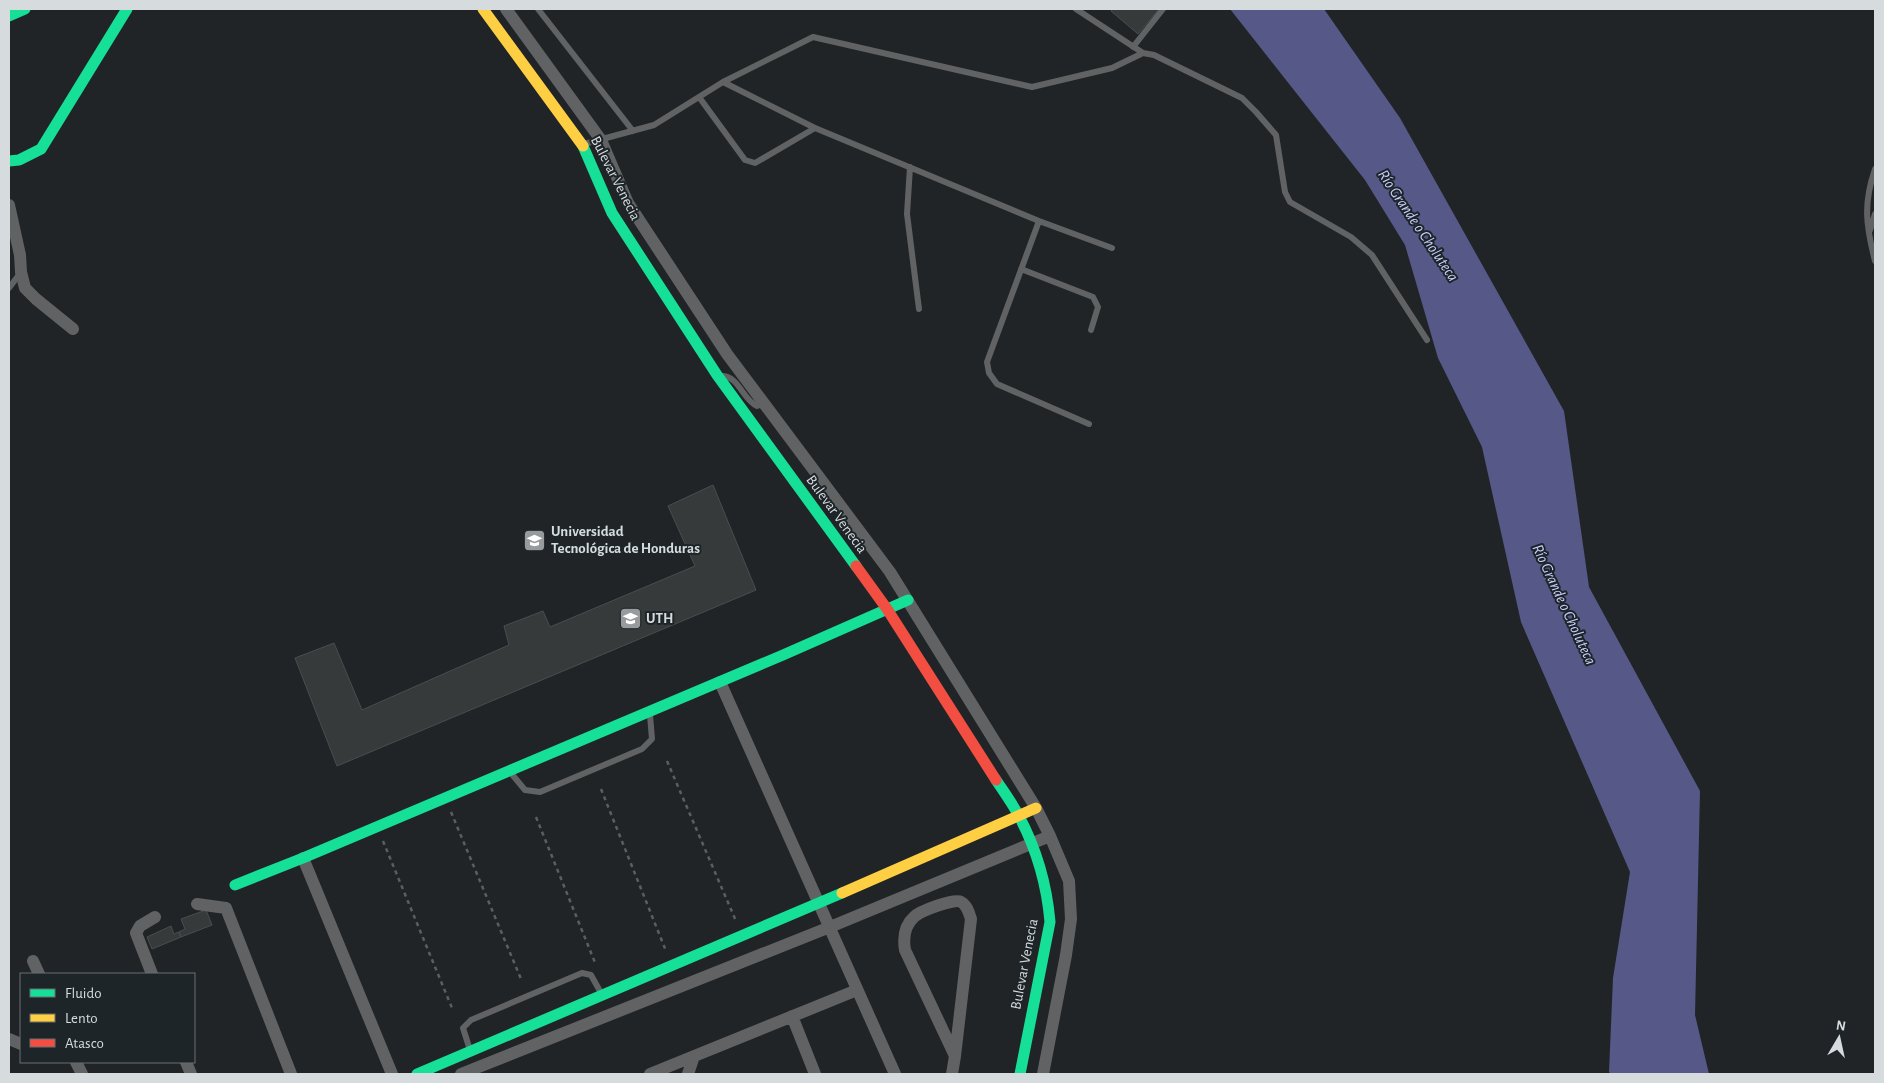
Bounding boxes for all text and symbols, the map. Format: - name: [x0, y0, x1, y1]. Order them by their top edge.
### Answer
- street label: Bulevar Venecia: [588, 134, 643, 223]
- water label: Río Grande o Choluteca: [1375, 167, 1461, 284]
- street label: Bulevar Venecia: [803, 473, 870, 556]
- place label: Universidad Tecnológica de Honduras: [551, 524, 700, 556]
- school or university icon: Universidad Tecnológica de Honduras: [523, 528, 547, 552]
- water label: Río Grande o Choluteca: [1529, 542, 1599, 667]
- school or university icon: UTH: [618, 606, 642, 630]
- place label: UTH: [646, 611, 674, 626]
- street label: Bulevar Venecia: [1008, 917, 1041, 1011]
- legend: [20, 973, 195, 1063]
- text: Fluido: [65, 986, 102, 1001]
- text: Lento: [65, 1011, 98, 1026]
- north arrow: [1814, 1013, 1864, 1063]
- text: N: [1835, 1018, 1847, 1034]
- text: Atasco: [65, 1036, 104, 1051]

